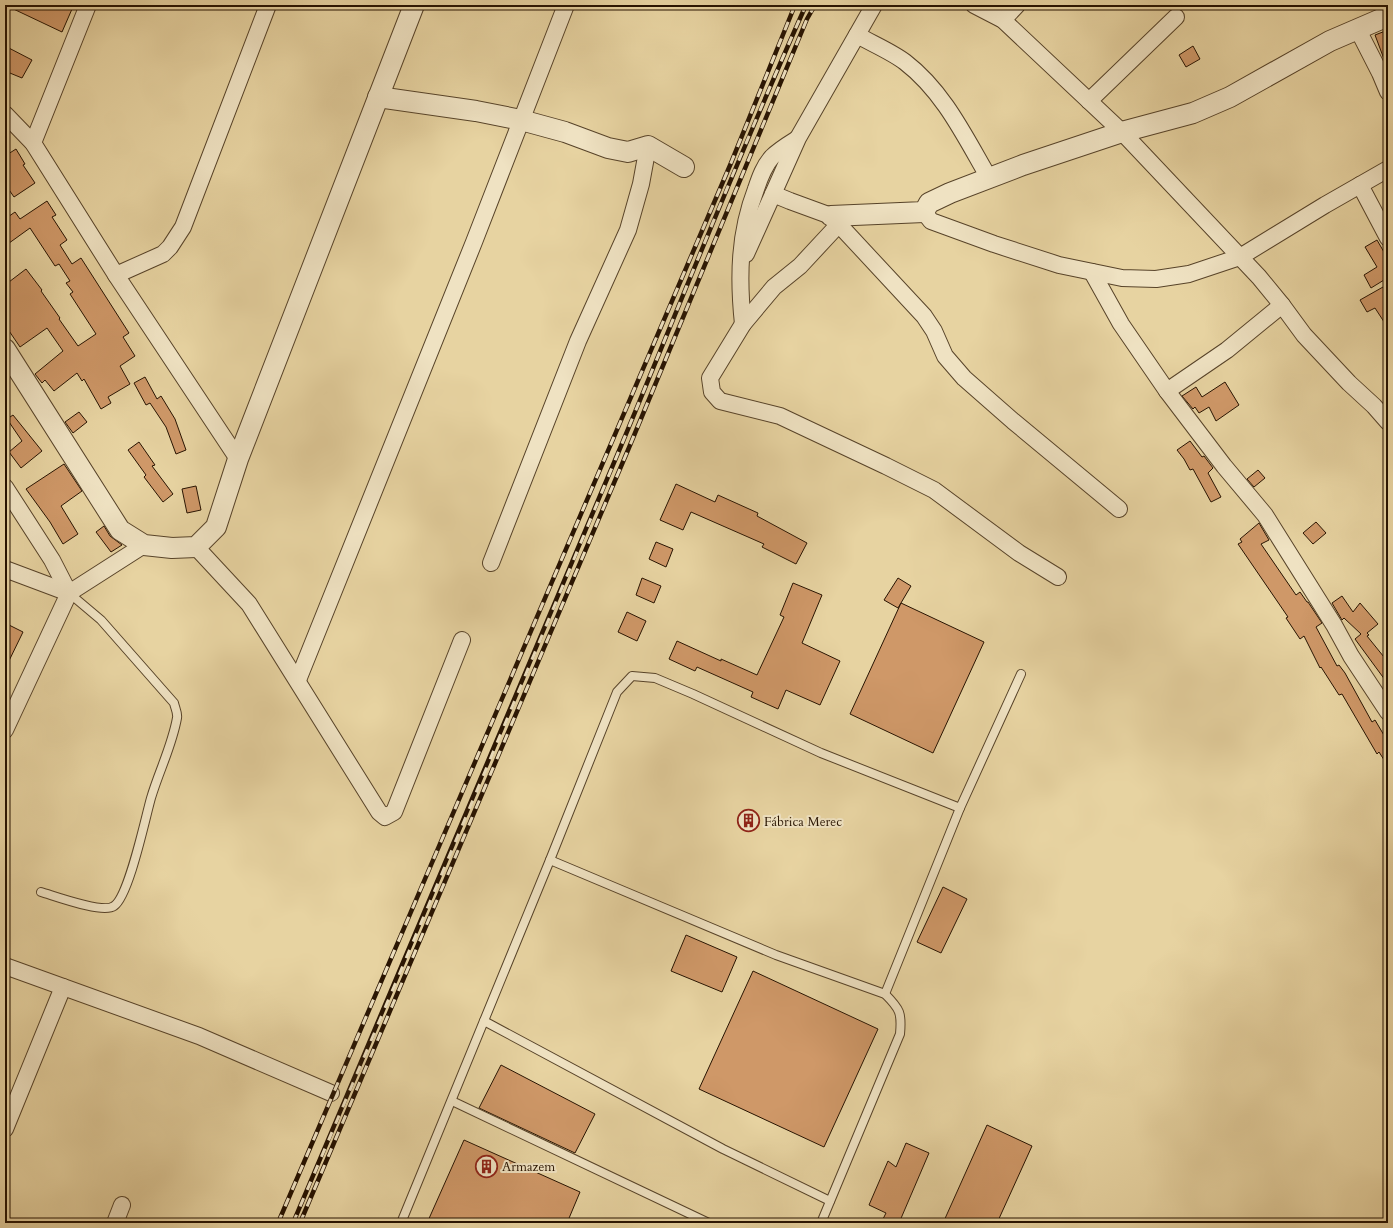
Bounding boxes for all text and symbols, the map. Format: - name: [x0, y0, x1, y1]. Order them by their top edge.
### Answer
- building icon: Fábrica Merec: [735, 808, 761, 834]
- place label: Fábrica Merec: [764, 813, 842, 831]
- building icon: Armazem: [474, 1153, 500, 1179]
- place label: Armazem: [502, 1158, 555, 1176]

